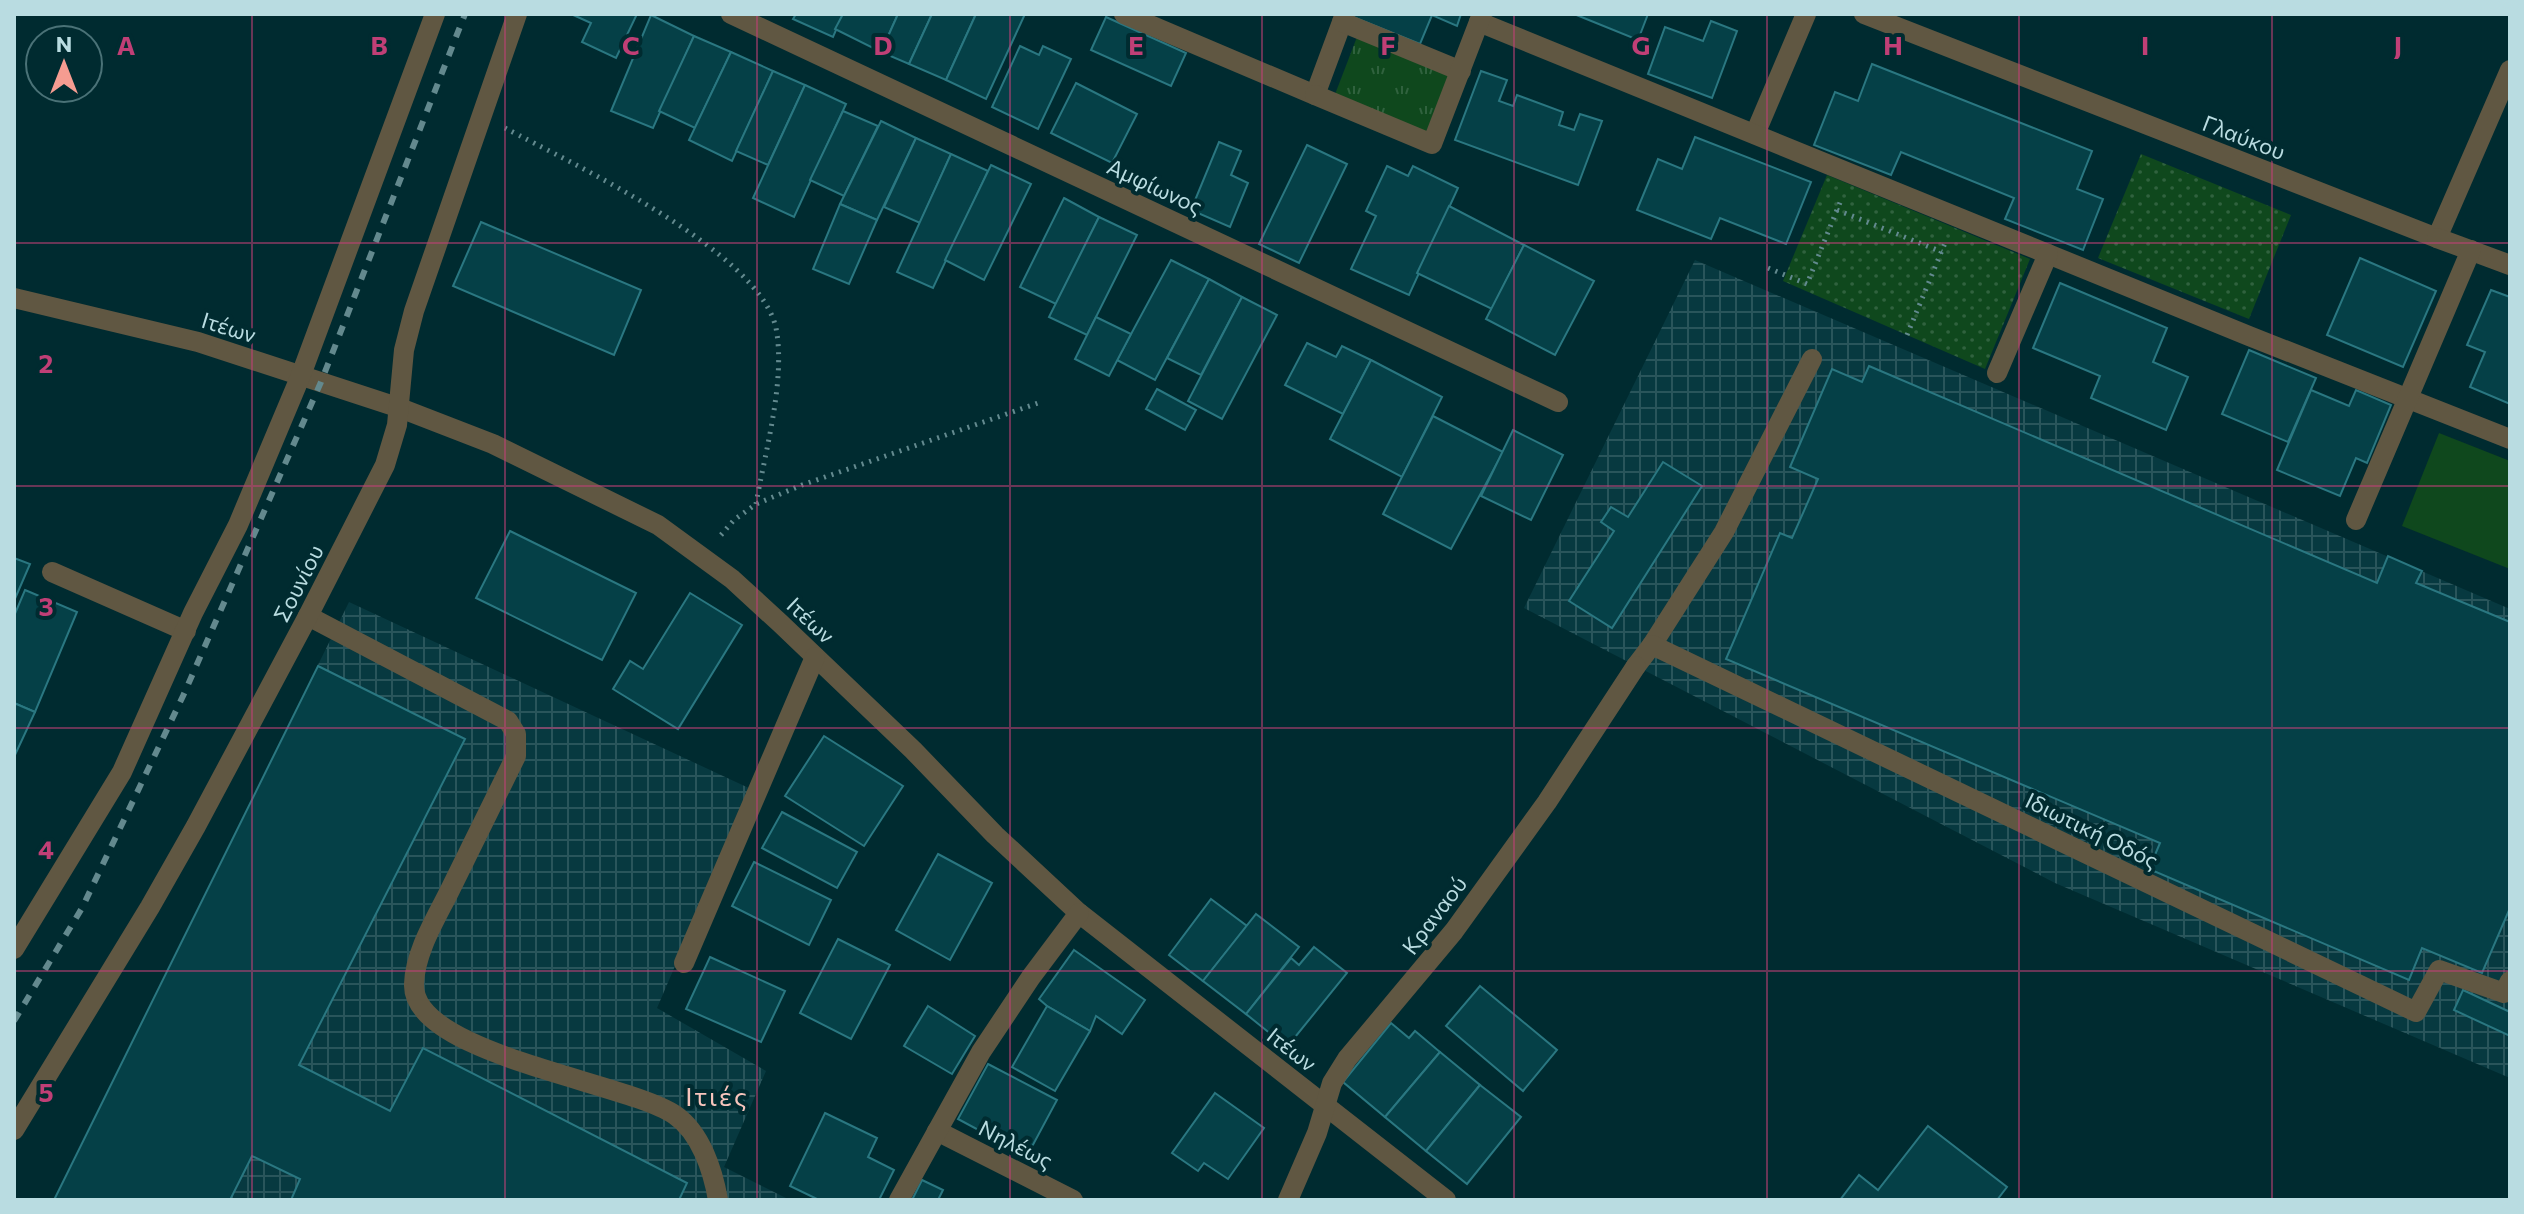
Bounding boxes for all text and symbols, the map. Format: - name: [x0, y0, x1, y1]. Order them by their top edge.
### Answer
- north arrow: [24, 24, 104, 104]
- text: A: [117, 29, 136, 60]
- text: B: [370, 29, 388, 60]
- text: C: [622, 29, 640, 60]
- text: D: [873, 29, 893, 60]
- text: E: [1128, 29, 1144, 60]
- text: F: [1380, 29, 1396, 60]
- text: G: [1632, 29, 1650, 60]
- text: H: [1883, 29, 1903, 60]
- text: I: [2141, 29, 2149, 60]
- text: J: [2394, 29, 2402, 60]
- text: N: [56, 30, 72, 57]
- street label: Γλαύκου: [2199, 109, 2289, 165]
- street label: Αμφίωνος: [1103, 152, 1207, 220]
- street label: Ιτέων: [199, 306, 259, 348]
- text: 2: [39, 347, 53, 378]
- street label: Σουνίου: [267, 540, 329, 626]
- text: 3: [38, 590, 54, 621]
- street label: Ιτέων: [782, 591, 840, 649]
- street label: Ιδιωτική Οδός: [2021, 786, 2163, 874]
- text: 4: [38, 833, 54, 864]
- street label: Κραναού: [1396, 871, 1472, 959]
- street label: Ιτέων: [1262, 1021, 1322, 1077]
- text: 5: [38, 1076, 54, 1107]
- district label: Ιτιές: [685, 1080, 749, 1111]
- street label: Νηλέως: [975, 1114, 1057, 1174]

